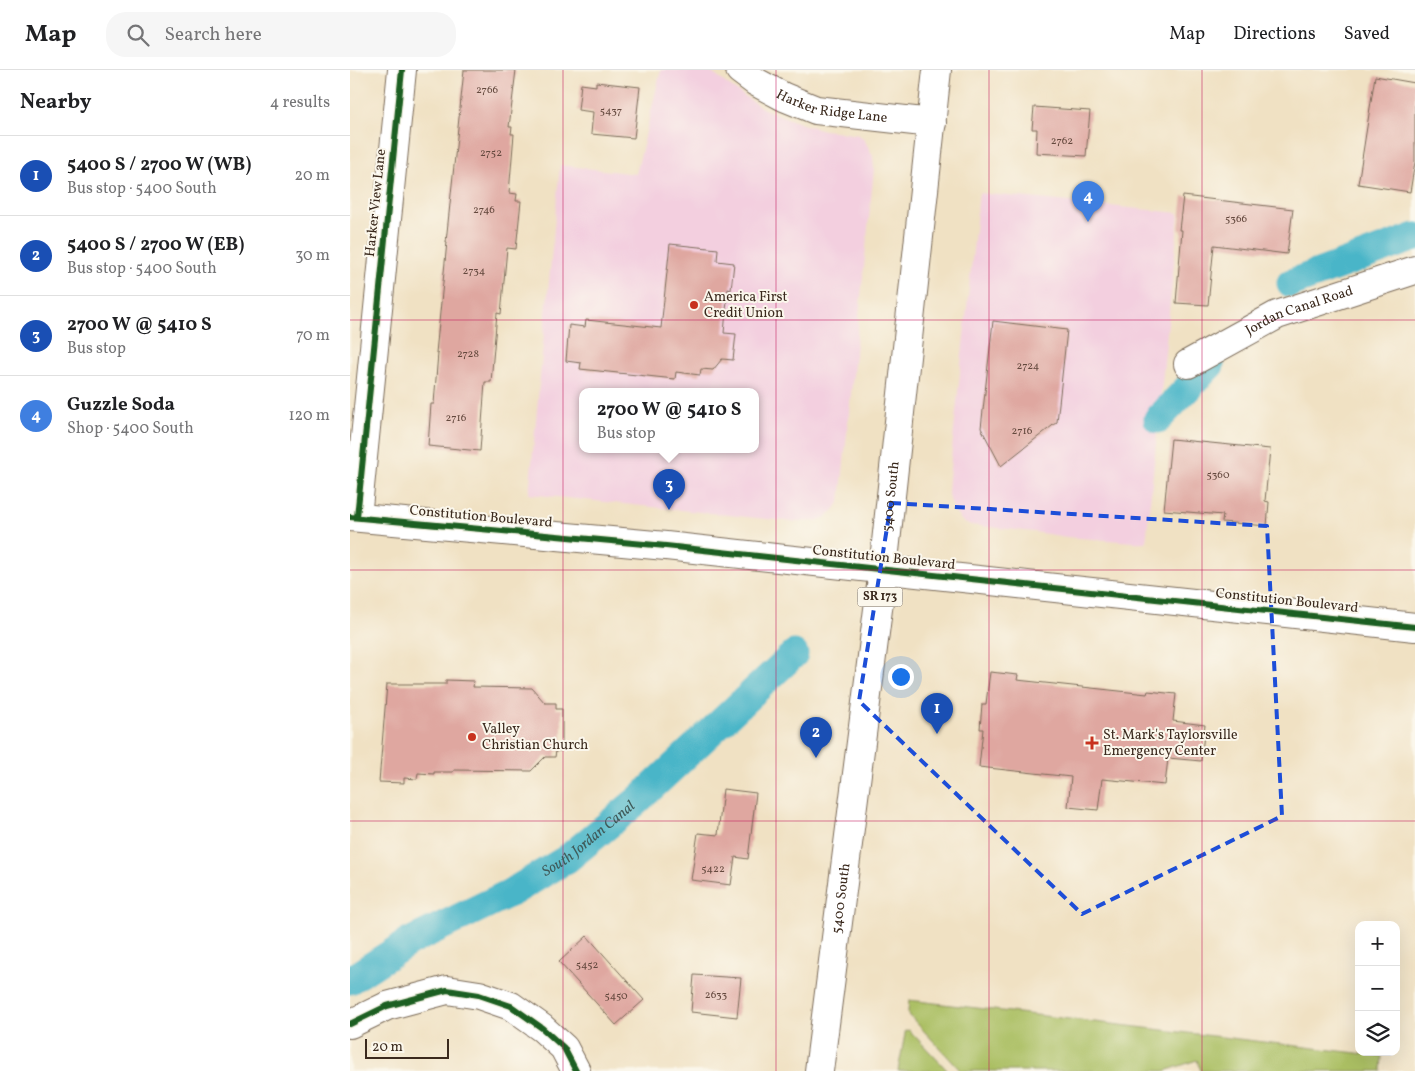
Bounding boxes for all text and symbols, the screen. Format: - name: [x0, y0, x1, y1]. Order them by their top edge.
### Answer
- search box: [106, 12, 456, 57]
- text: Map: [25, 18, 76, 52]
- icon: search: [124, 21, 152, 49]
- text: Search here: [164, 22, 262, 48]
- text: Map: [1169, 22, 1205, 47]
- text: Directions: [1233, 22, 1316, 47]
- text: Saved: [1344, 22, 1390, 47]
- house number: 2766: [476, 83, 498, 98]
- street label: Harker Ridge Lane: [773, 85, 889, 127]
- text: Nearby: [20, 88, 91, 117]
- text: 4 results: [270, 92, 330, 114]
- house number: 5437: [600, 104, 622, 119]
- house number: 2762: [1051, 134, 1073, 149]
- house number: 2752: [480, 146, 502, 161]
- street label: Harker View Lane: [361, 148, 391, 258]
- text: 5400 S / 2700 W (WB): [67, 152, 251, 178]
- text: 1: [33, 165, 39, 187]
- text: 20 m: [295, 165, 330, 187]
- text: Bus stop · 5400 South: [67, 178, 217, 200]
- pin: 4: [1072, 181, 1104, 222]
- house number: 2746: [473, 203, 495, 218]
- house number: 5366: [1225, 212, 1247, 227]
- text: 5400 S / 2700 W (EB): [67, 232, 244, 258]
- text: 2: [32, 245, 40, 267]
- text: 30 m: [295, 245, 330, 267]
- text: Bus stop · 5400 South: [67, 258, 217, 280]
- house number: 2734: [463, 264, 486, 279]
- street label: Jordan Canal Road: [1242, 281, 1356, 340]
- place label: America First Credit Union: [704, 288, 787, 323]
- marker: America First Credit Union: [688, 299, 700, 311]
- text: 2700 W @ 5410 S: [67, 312, 212, 338]
- text: 3: [32, 325, 40, 347]
- text: 70 m: [296, 325, 330, 347]
- text: Bus stop: [67, 338, 126, 360]
- house number: 2728: [457, 347, 480, 362]
- house number: 2724: [1017, 359, 1040, 374]
- popup: [579, 388, 759, 453]
- text: Guzzle Soda: [67, 392, 175, 418]
- text: 2700 W @ 5410 S: [597, 397, 741, 423]
- text: 4: [31, 405, 41, 427]
- text: 120 m: [288, 405, 330, 427]
- house number: 2716: [446, 411, 467, 426]
- text: Shop · 5400 South: [67, 418, 194, 440]
- text: Bus stop: [597, 423, 656, 445]
- house number: 2716: [1012, 424, 1033, 439]
- street label: 5400 South: [878, 460, 904, 533]
- house number: 5360: [1206, 468, 1230, 483]
- pin: 3: [653, 469, 685, 510]
- street label: Constitution Boulevard: [409, 501, 553, 533]
- street label: Constitution Boulevard: [812, 541, 956, 575]
- street label: Constitution Boulevard: [1215, 584, 1359, 618]
- road number: SR 173: [858, 588, 902, 606]
- your location: [888, 664, 914, 690]
- pin: 1: [921, 693, 953, 734]
- pin: 2: [800, 717, 832, 758]
- place label: Valley Christian Church: [482, 720, 588, 755]
- place label: St. Mark's Taylorsville Emergency Center: [1103, 726, 1238, 761]
- marker: Valley Christian Church: [466, 731, 478, 743]
- marker: St. Mark's Taylorsville Emergency Center: [1085, 736, 1099, 750]
- water label: South Jordan Canal: [538, 796, 640, 882]
- house number: 5422: [701, 862, 725, 877]
- street label: 5400 South: [827, 862, 855, 935]
- map controls: [1355, 921, 1400, 1056]
- button: +: [1355, 921, 1400, 966]
- house number: 5452: [576, 958, 598, 973]
- button: −: [1355, 966, 1400, 1011]
- house number: 2633: [705, 988, 728, 1003]
- house number: 5450: [604, 989, 628, 1004]
- button: layers: [1355, 1011, 1400, 1056]
- scale bar: [365, 1036, 449, 1059]
- text: 20 m: [372, 1038, 403, 1057]

